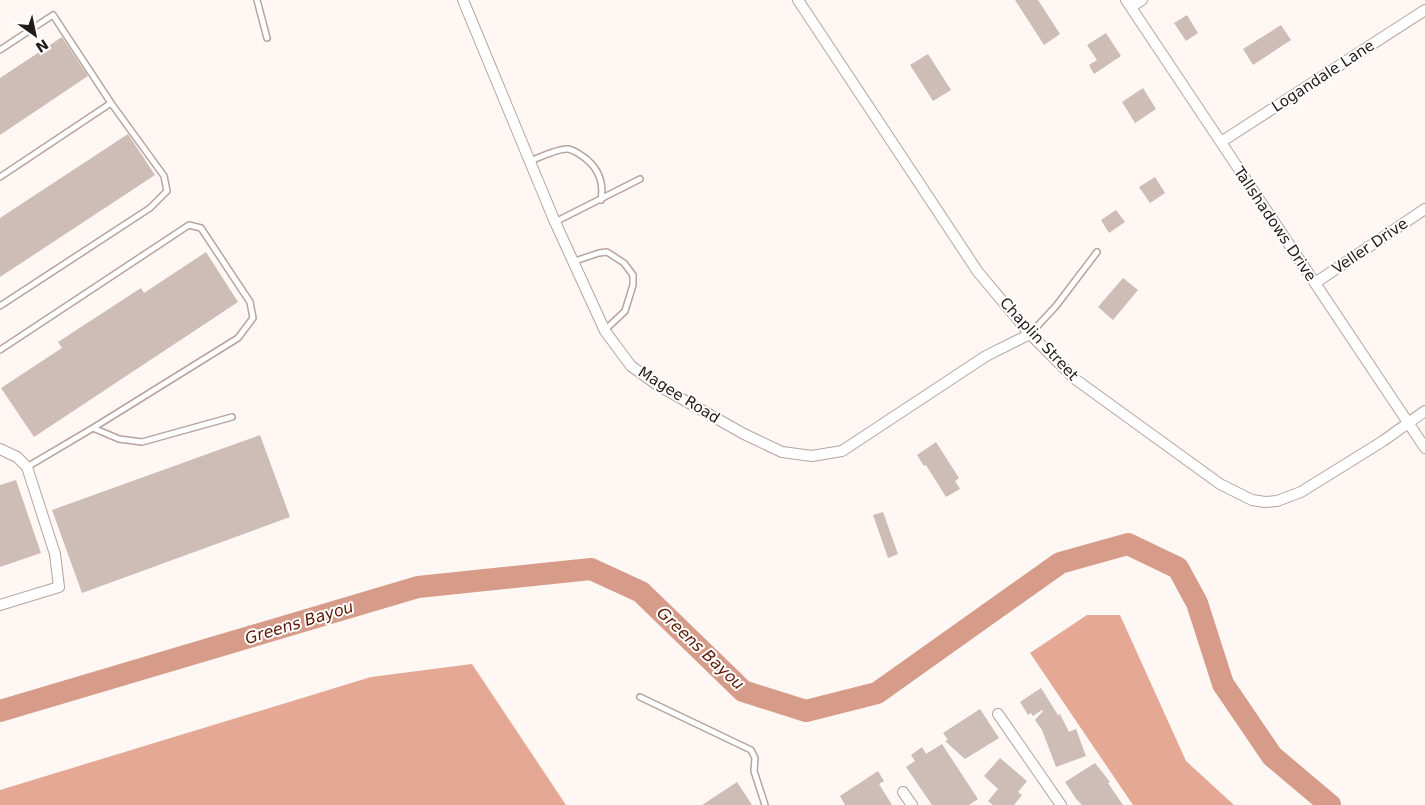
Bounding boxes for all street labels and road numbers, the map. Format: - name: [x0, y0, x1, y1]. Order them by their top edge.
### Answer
- street label: Logandale Lane: [1268, 36, 1378, 116]
- street label: Tallshadows Drive: [1229, 162, 1320, 285]
- street label: Veller Drive: [1329, 214, 1411, 278]
- street label: Chaplin Street: [996, 294, 1082, 384]
- street label: Magee Road: [635, 363, 723, 427]

